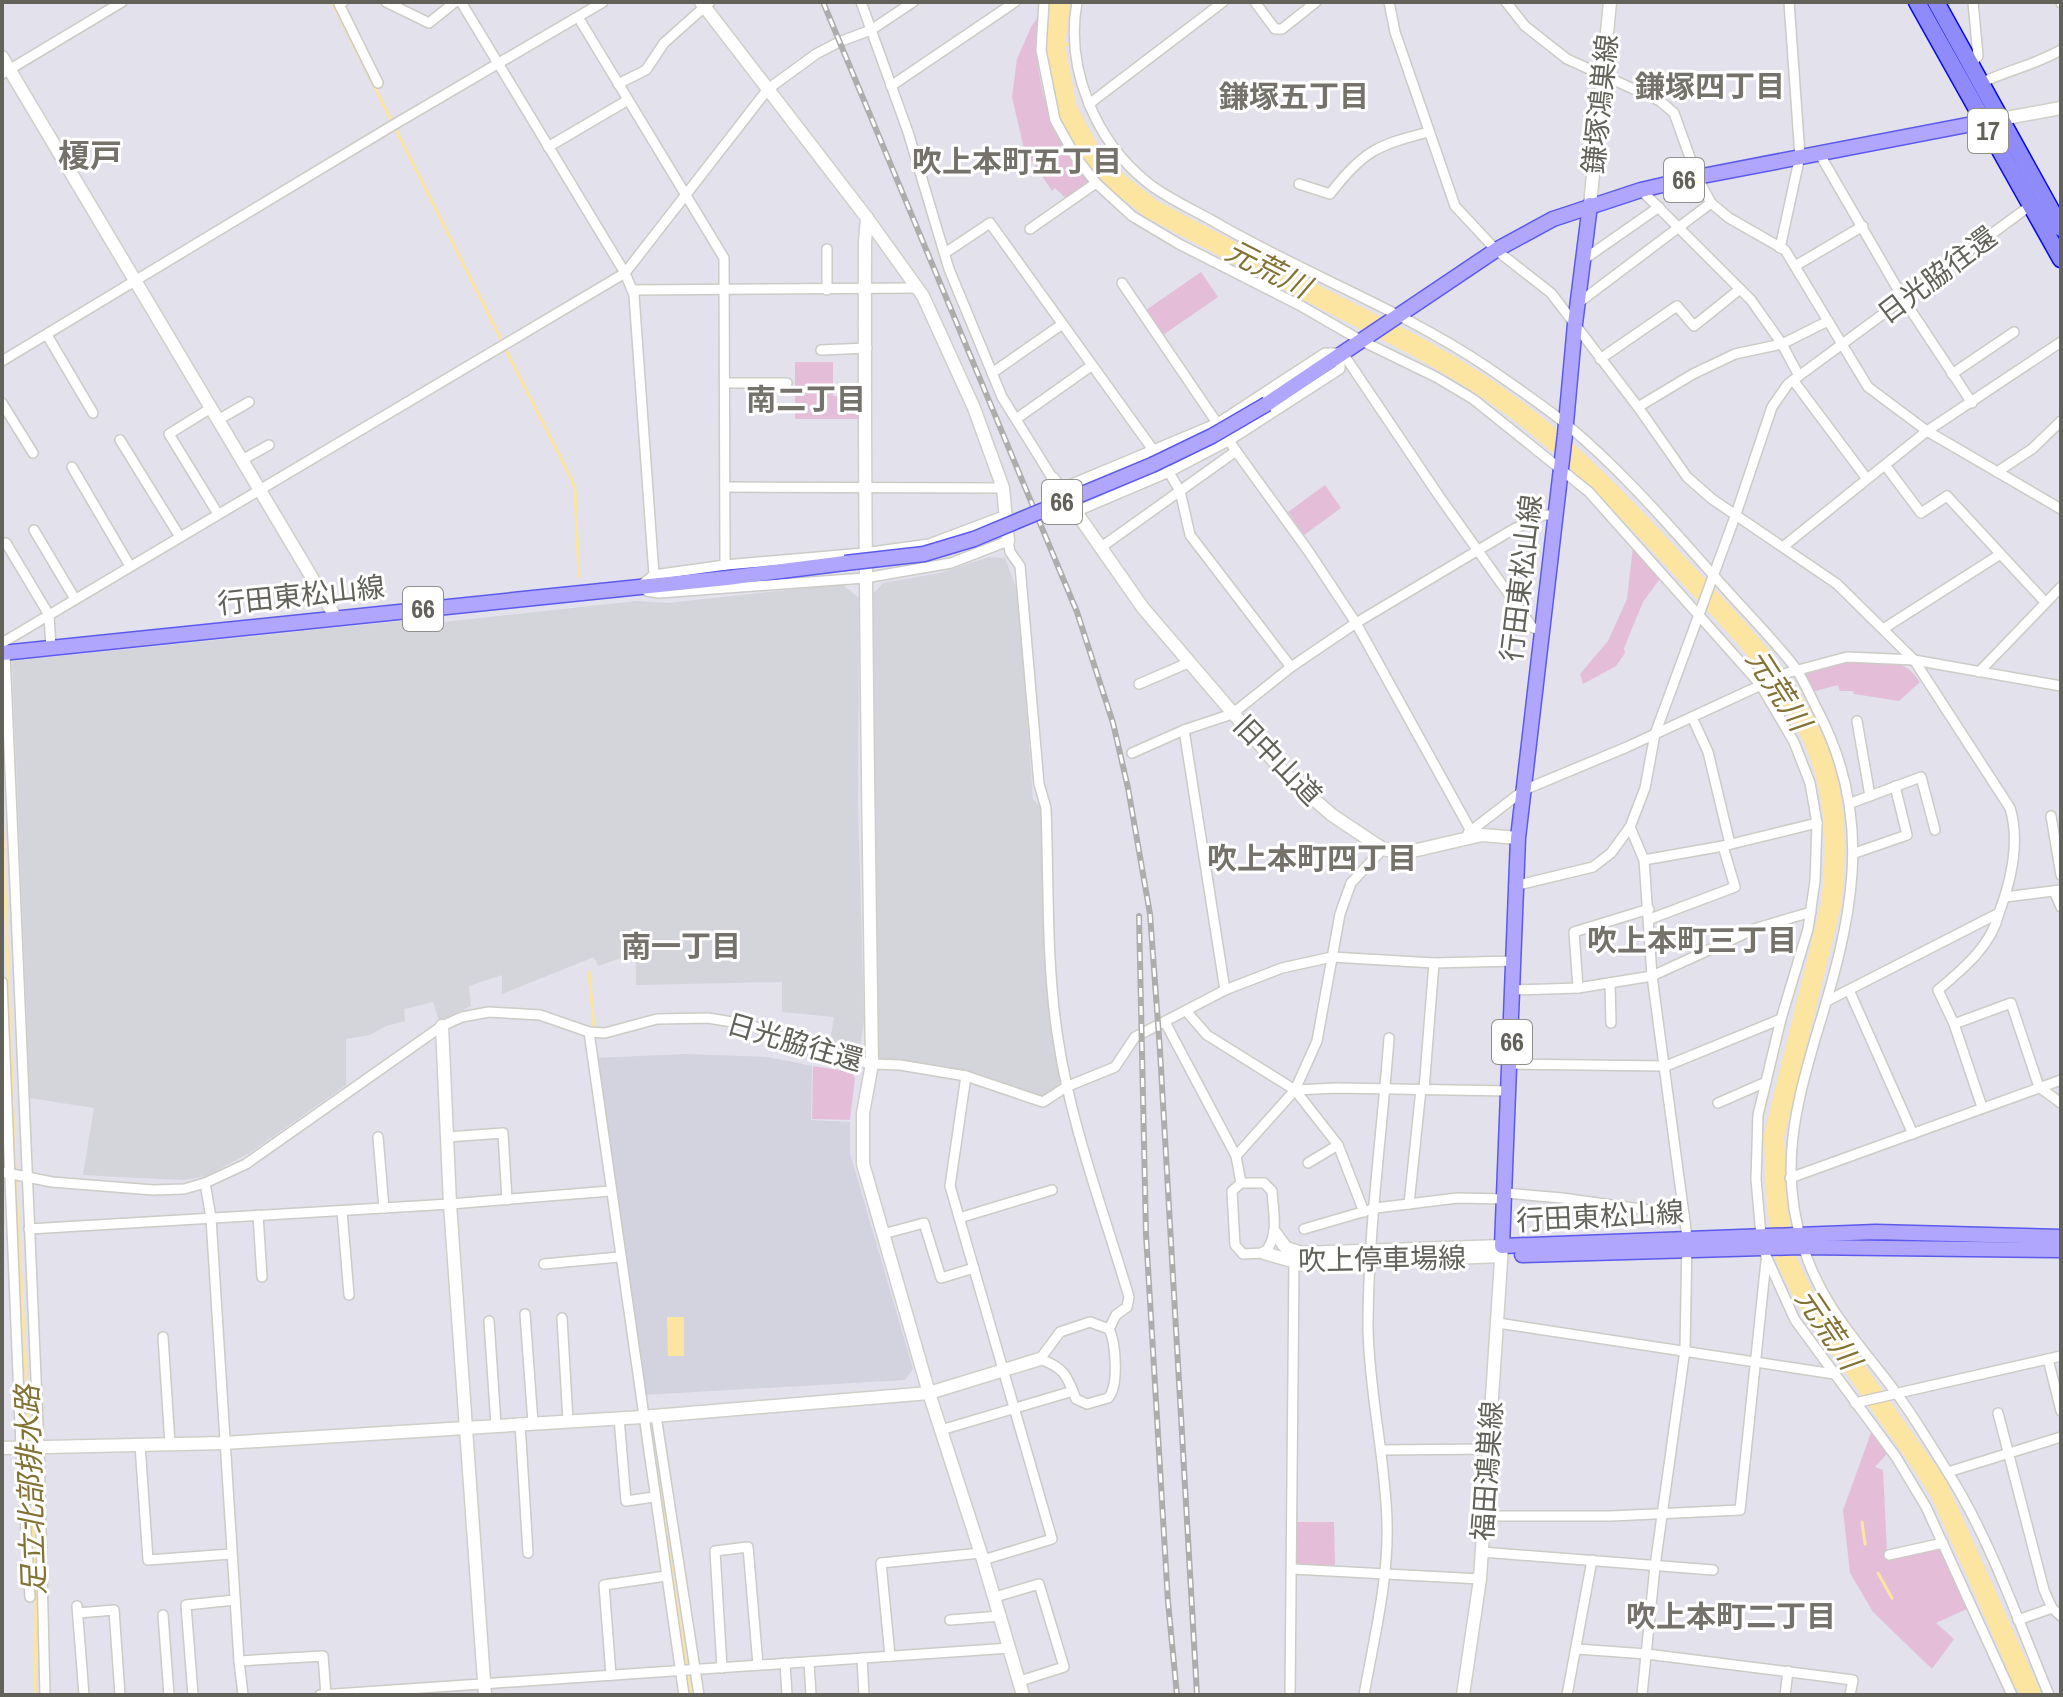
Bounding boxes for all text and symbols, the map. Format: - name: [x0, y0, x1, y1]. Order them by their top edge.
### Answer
- street label: 鎌塚鴻巣線: [1574, 32, 1626, 176]
- district label: 鎌塚四丁目: [1635, 66, 1785, 106]
- district label: 鎌塚五丁目: [1219, 76, 1369, 116]
- road number: 17: [1968, 109, 2008, 153]
- district label: 榎戸: [58, 134, 122, 177]
- district label: 吹上本町五丁目: [912, 141, 1122, 181]
- road number: 66: [1664, 158, 1704, 202]
- street label: 日光脇往還: [1870, 218, 2004, 332]
- water label: 元荒川: [1219, 230, 1320, 308]
- district label: 南二丁目: [746, 379, 866, 419]
- road number: 66: [1042, 480, 1082, 524]
- street label: 行田東松山線: [1492, 492, 1550, 664]
- street label: 行田東松山線: [215, 567, 387, 623]
- road number: 66: [403, 587, 443, 631]
- water label: 元荒川: [1738, 641, 1822, 741]
- street label: 旧中山道: [1225, 707, 1331, 813]
- district label: 吹上本町四丁目: [1207, 838, 1417, 878]
- district label: 吹上本町三丁目: [1587, 920, 1797, 960]
- district label: 南一丁目: [621, 926, 741, 966]
- street label: 日光脇往還: [722, 1004, 868, 1080]
- road number: 66: [1492, 1020, 1532, 1064]
- street label: 行田東松山線: [1515, 1193, 1685, 1239]
- street label: 吹上停車場線: [1298, 1239, 1466, 1279]
- water label: 元荒川: [1787, 1280, 1872, 1379]
- water label: 足立北部排水路: [6, 1381, 54, 1596]
- street label: 福田鴻巣線: [1463, 1400, 1511, 1542]
- district label: 吹上本町二丁目: [1626, 1596, 1836, 1636]

